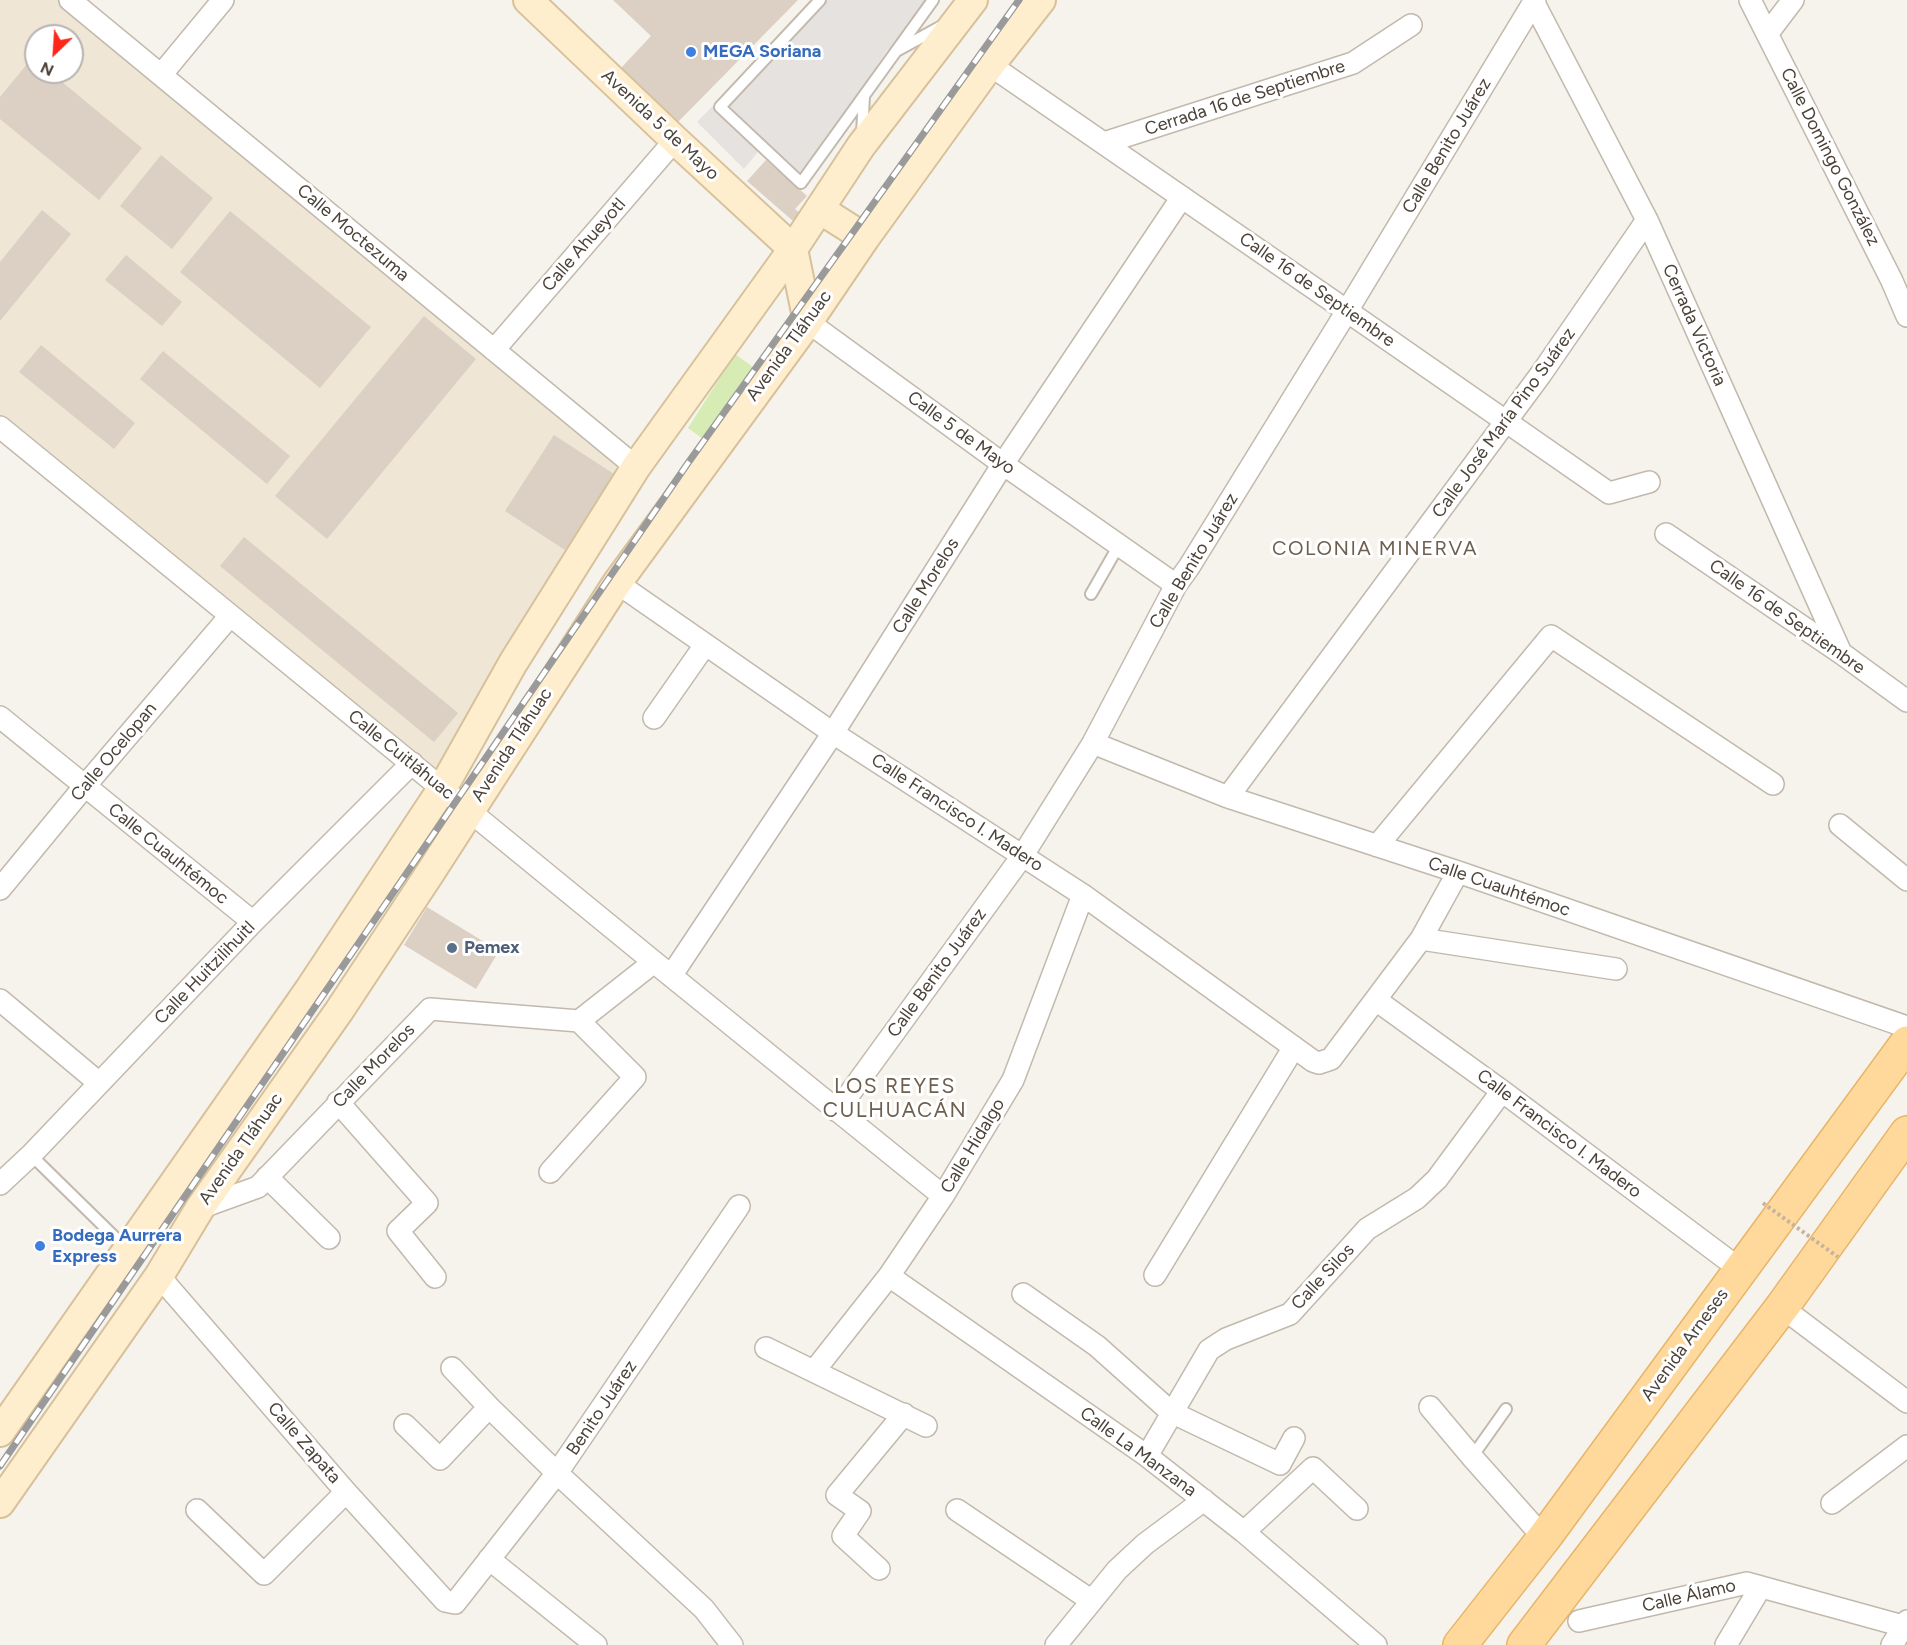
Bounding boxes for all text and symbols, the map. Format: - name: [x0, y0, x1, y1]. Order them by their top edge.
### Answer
- north arrow: [24, 24, 84, 84]
- place label: MEGA Soriana: [703, 41, 821, 63]
- marker: MEGA Soriana: [684, 45, 698, 59]
- street label: Cerrada 16 de Septiembre: [1142, 55, 1348, 141]
- text: N: [37, 58, 57, 80]
- street label: Calle Domingo González: [1776, 64, 1884, 250]
- street label: Avenida 5 de Mayo: [597, 65, 723, 185]
- street label: Calle Benito Juárez: [1398, 74, 1496, 218]
- street label: Calle Moctezuma: [293, 180, 413, 286]
- street label: Calle Ahueyotl: [538, 194, 630, 296]
- street label: Calle 16 de Septiembre: [1235, 228, 1399, 352]
- street label: Cerrada Victoria: [1657, 261, 1731, 389]
- street label: Avenida Tláhuac: [742, 286, 836, 406]
- street label: Calle José María Pino Suárez: [1428, 324, 1580, 522]
- street label: Calle 5 de Mayo: [903, 387, 1019, 479]
- street label: Calle Benito Juárez: [1145, 489, 1243, 633]
- street label: Calle Morelos: [888, 534, 964, 638]
- district label: COLONIA MINERVA: [1272, 537, 1478, 561]
- street label: Calle 16 de Septiembre: [1705, 555, 1869, 679]
- street label: Avenida Tláhuac: [467, 684, 557, 806]
- street label: Calle Ocelopan: [66, 698, 162, 806]
- street label: Calle Cuitláhuac: [344, 706, 458, 804]
- street label: Calle Francisco I. Madero: [867, 749, 1047, 877]
- street label: Calle Cuauhtémoc: [103, 799, 233, 909]
- street label: Calle Cuauhtémoc: [1425, 853, 1573, 921]
- street label: Calle Benito Juárez: [883, 904, 991, 1042]
- street label: Calle Huitzilihuitl: [150, 917, 260, 1029]
- place label: Pemex: [464, 937, 520, 959]
- marker: Pemex: [445, 941, 459, 955]
- street label: Calle Morelos: [328, 1019, 420, 1113]
- street label: Calle Francisco I. Madero: [1472, 1065, 1646, 1203]
- district label: LOS REYES CULHUACÁN: [823, 1074, 967, 1124]
- street label: Avenida Tláhuac: [194, 1089, 288, 1209]
- street label: Calle Hidalgo: [936, 1095, 1010, 1197]
- place label: Bodega Aurrera Express: [52, 1225, 182, 1268]
- marker: Bodega Aurrera Express: [33, 1239, 47, 1253]
- street label: Calle Silos: [1287, 1240, 1359, 1314]
- street label: Avenida Arneses: [1637, 1284, 1733, 1406]
- street label: Benito Juárez: [562, 1356, 642, 1460]
- street label: Calle Zapata: [263, 1398, 345, 1488]
- street label: Calle La Manzana: [1075, 1402, 1201, 1502]
- street label: Calle Álamo: [1640, 1575, 1738, 1617]

